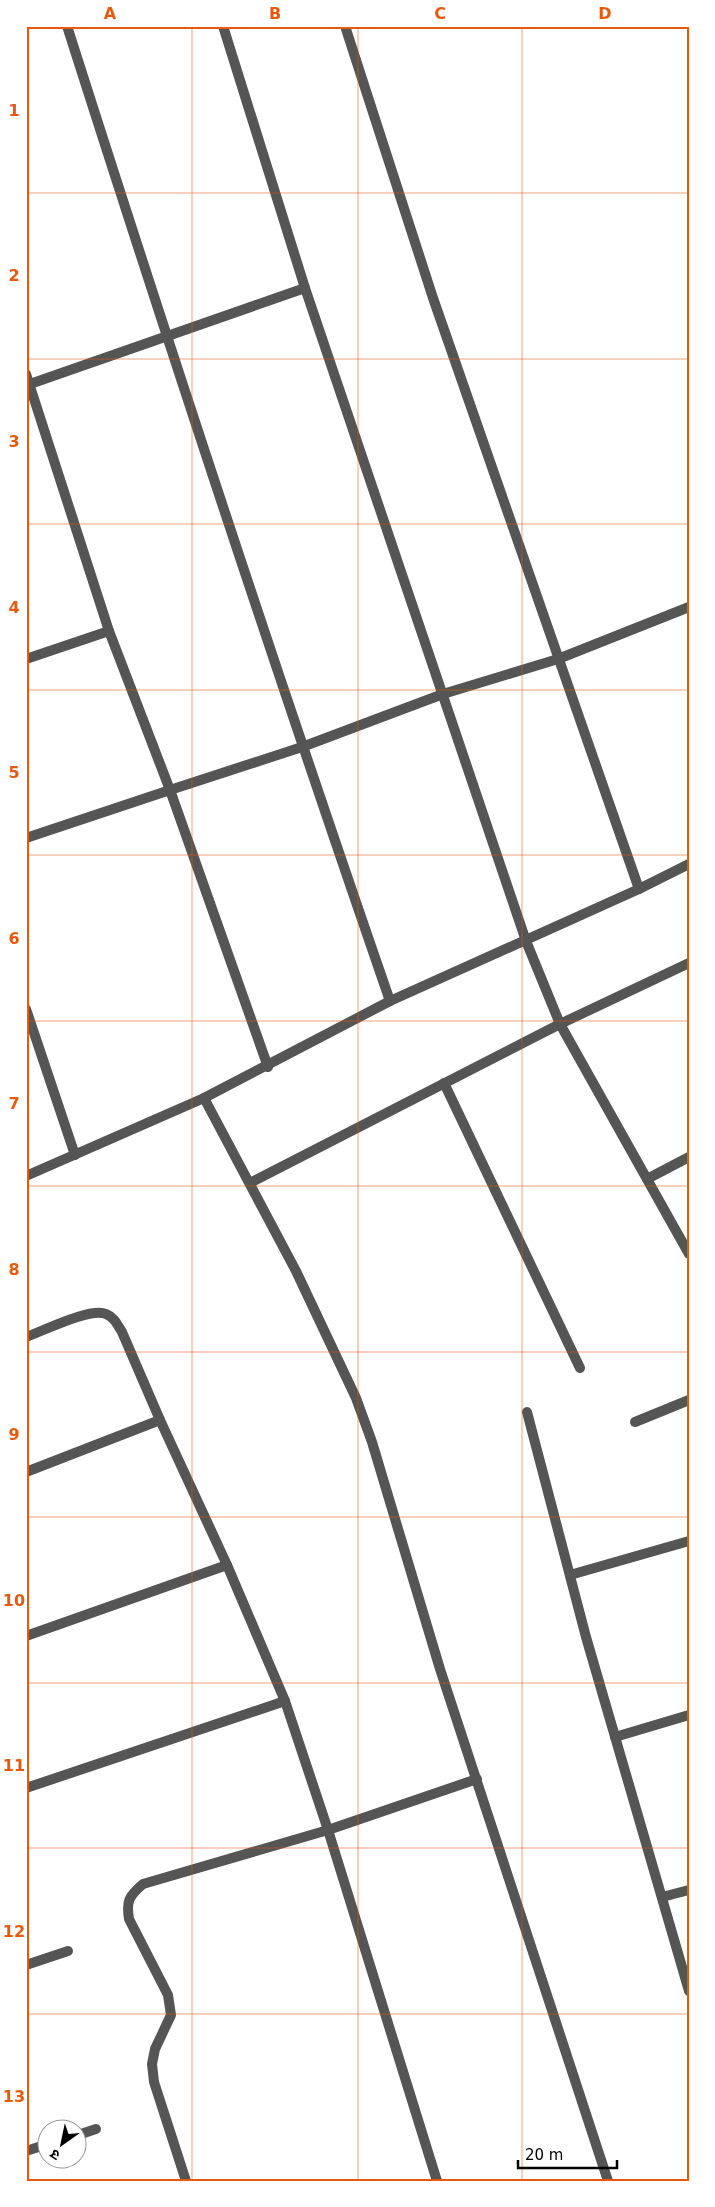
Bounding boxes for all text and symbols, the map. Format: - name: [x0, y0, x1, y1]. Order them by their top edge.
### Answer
- text: A: [104, 4, 117, 23]
- text: B: [269, 4, 281, 23]
- text: C: [434, 4, 446, 23]
- text: D: [598, 4, 612, 23]
- text: 1: [8, 101, 20, 120]
- text: 2: [8, 266, 20, 285]
- text: 3: [8, 432, 20, 451]
- text: 4: [8, 598, 20, 617]
- text: 5: [8, 763, 20, 782]
- text: 6: [8, 929, 20, 948]
- text: 7: [8, 1094, 20, 1113]
- text: 8: [8, 1260, 20, 1279]
- text: 9: [8, 1425, 20, 1444]
- text: 10: [3, 1591, 25, 1610]
- text: 11: [3, 1756, 25, 1775]
- text: 12: [3, 1922, 25, 1941]
- text: 13: [3, 2087, 25, 2106]
- north arrow: [38, 2120, 88, 2170]
- scale bar: [518, 2137, 616, 2169]
- text: उ: [46, 2146, 63, 2164]
- text: 20 m: [525, 2146, 563, 2164]

